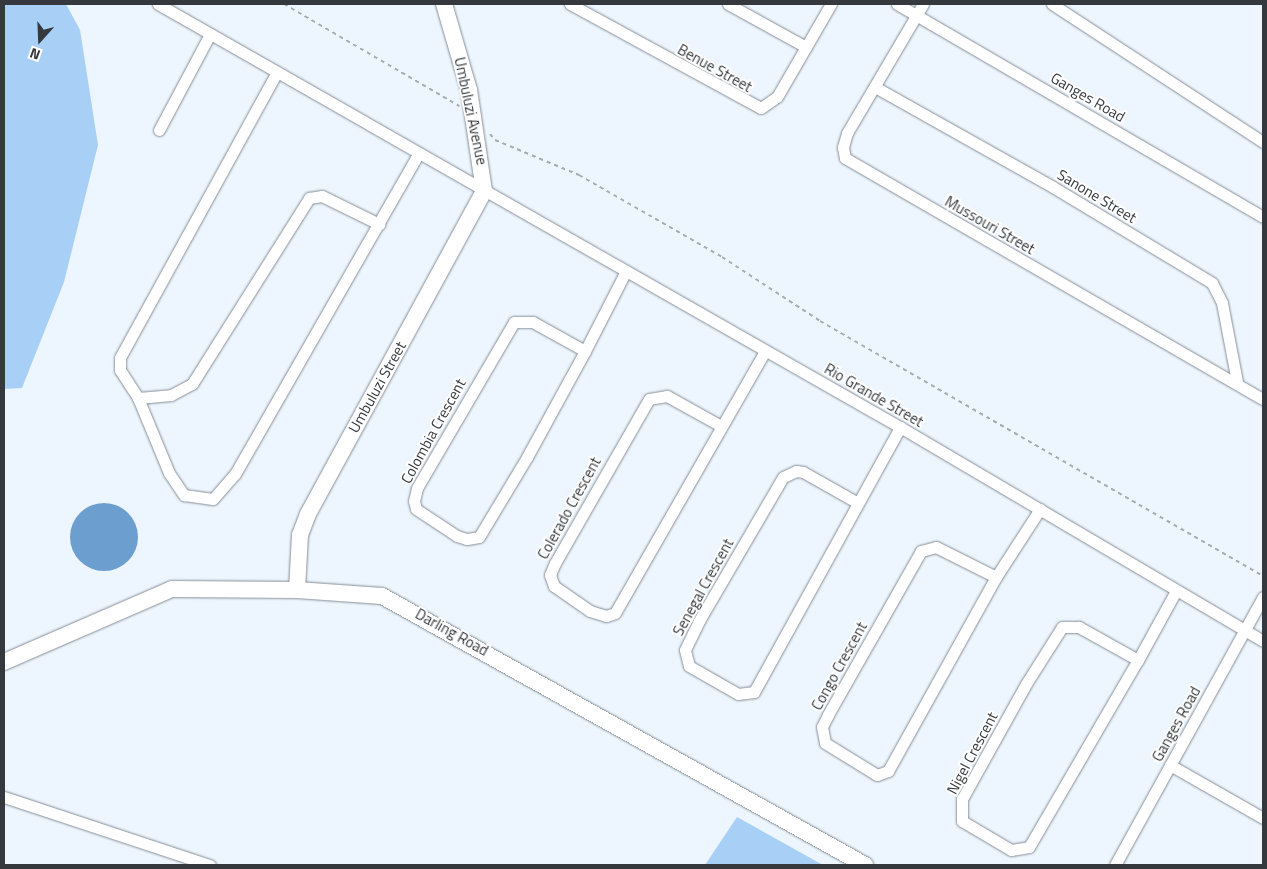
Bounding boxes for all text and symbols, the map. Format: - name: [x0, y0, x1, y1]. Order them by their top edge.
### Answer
- north arrow: [15, 15, 65, 65]
- street label: Benue Street: [675, 40, 755, 96]
- text: N: [27, 43, 43, 66]
- street label: Umbuluzi Avenue: [451, 55, 491, 167]
- street label: Ganges Road: [1048, 68, 1128, 126]
- street label: Sanone Street: [1054, 165, 1140, 227]
- street label: Mussouri Street: [942, 192, 1038, 258]
- street label: Umbuluzi Street: [345, 338, 409, 436]
- street label: Rio Grande Street: [821, 359, 927, 431]
- street label: Colombia Crescent: [397, 376, 469, 486]
- street label: Colerado Crescent: [534, 454, 604, 562]
- street label: Senegal Crescent: [669, 535, 737, 639]
- street label: Darling Road: [412, 605, 492, 659]
- street label: Congo Crescent: [807, 619, 871, 713]
- street label: Ganges Road: [1148, 683, 1204, 765]
- street label: Nigel Crescent: [943, 709, 1001, 797]

